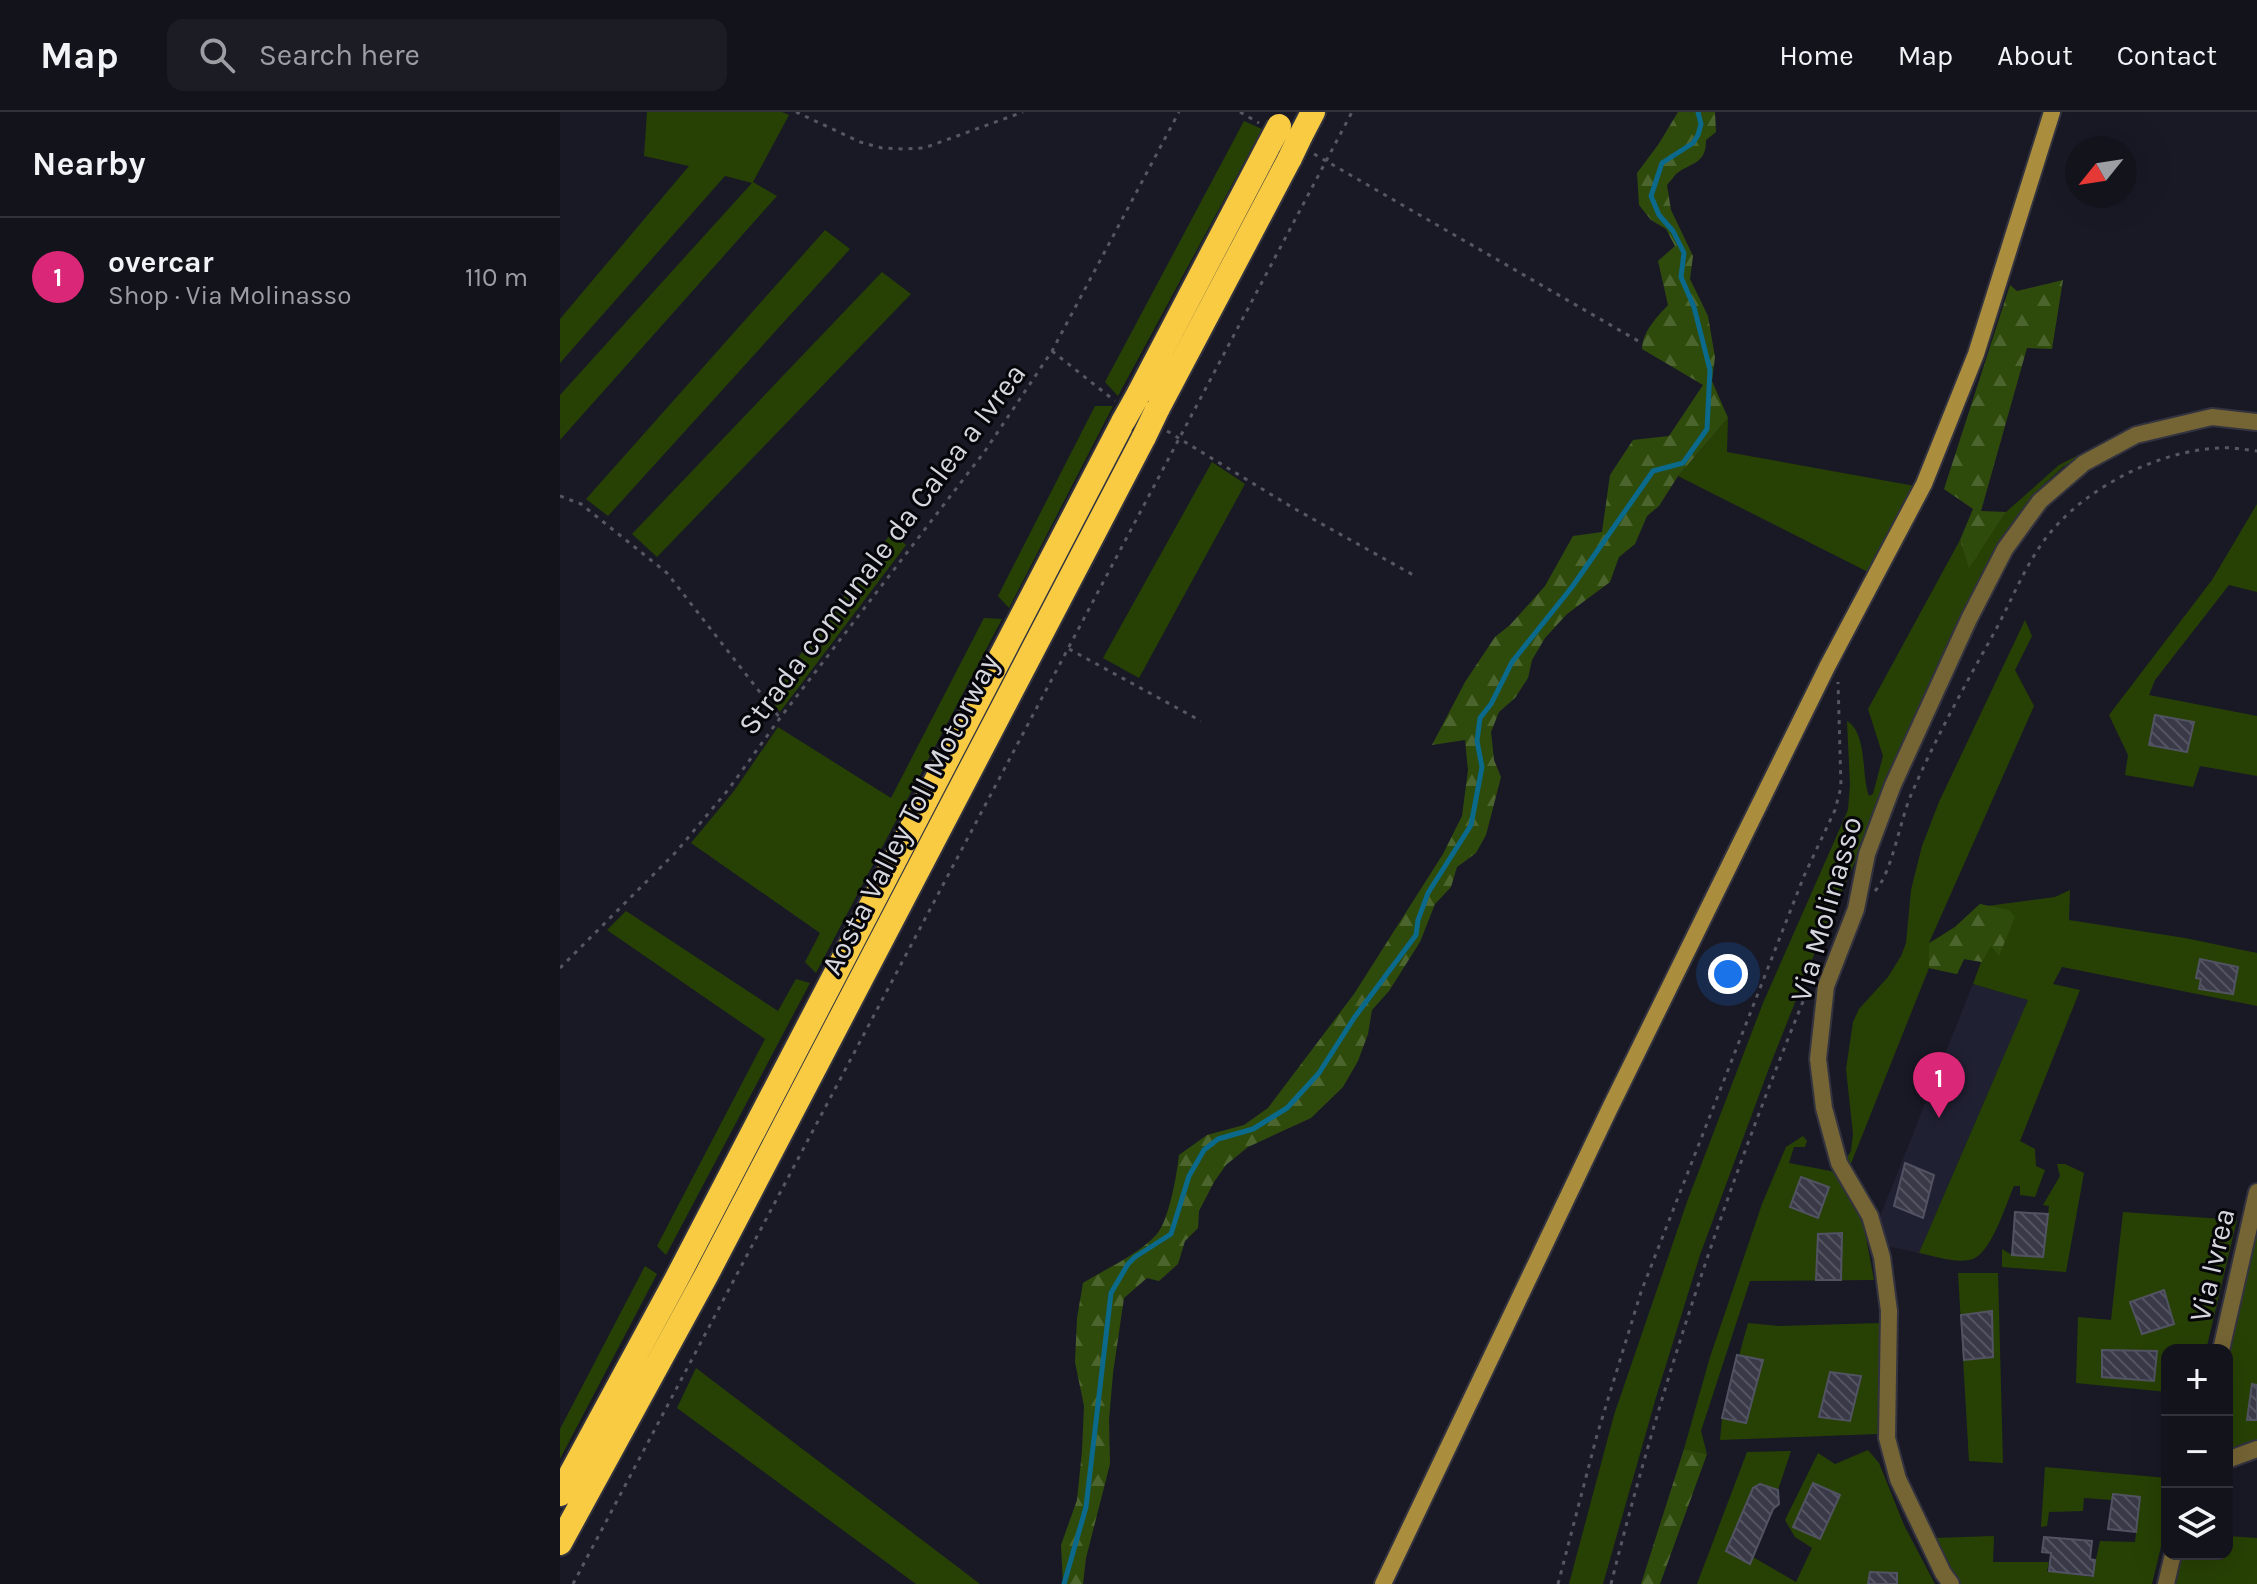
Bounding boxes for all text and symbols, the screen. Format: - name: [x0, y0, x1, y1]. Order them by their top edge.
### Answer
- search box: [167, 19, 727, 91]
- text: Map: [40, 33, 119, 78]
- icon: search: [195, 33, 239, 77]
- text: Search here: [259, 37, 420, 73]
- text: Home: [1779, 39, 1854, 72]
- text: Map: [1898, 39, 1953, 72]
- text: About: [1997, 39, 2073, 72]
- text: Contact: [2117, 39, 2217, 72]
- north arrow: [2065, 136, 2137, 208]
- text: Nearby: [32, 144, 146, 184]
- text: overcar: [108, 244, 213, 280]
- text: 1: [53, 262, 63, 293]
- text: 110 m: [465, 262, 528, 293]
- text: Shop · Via Molinasso: [108, 280, 351, 311]
- street label: Strada comunale da Calea a Ivrea: [731, 356, 1033, 742]
- street label: Aosta Valley Toll Motorway: [813, 647, 1007, 981]
- street label: Via Molinasso: [1782, 812, 1870, 1006]
- your location: [1708, 954, 1748, 994]
- pin: 1: [1913, 1052, 1965, 1118]
- street label: Via Ivrea: [2181, 1205, 2243, 1325]
- map controls: [2161, 1344, 2233, 1560]
- button: +: [2161, 1344, 2233, 1416]
- button: −: [2161, 1416, 2233, 1488]
- button: layers: [2161, 1488, 2233, 1560]

